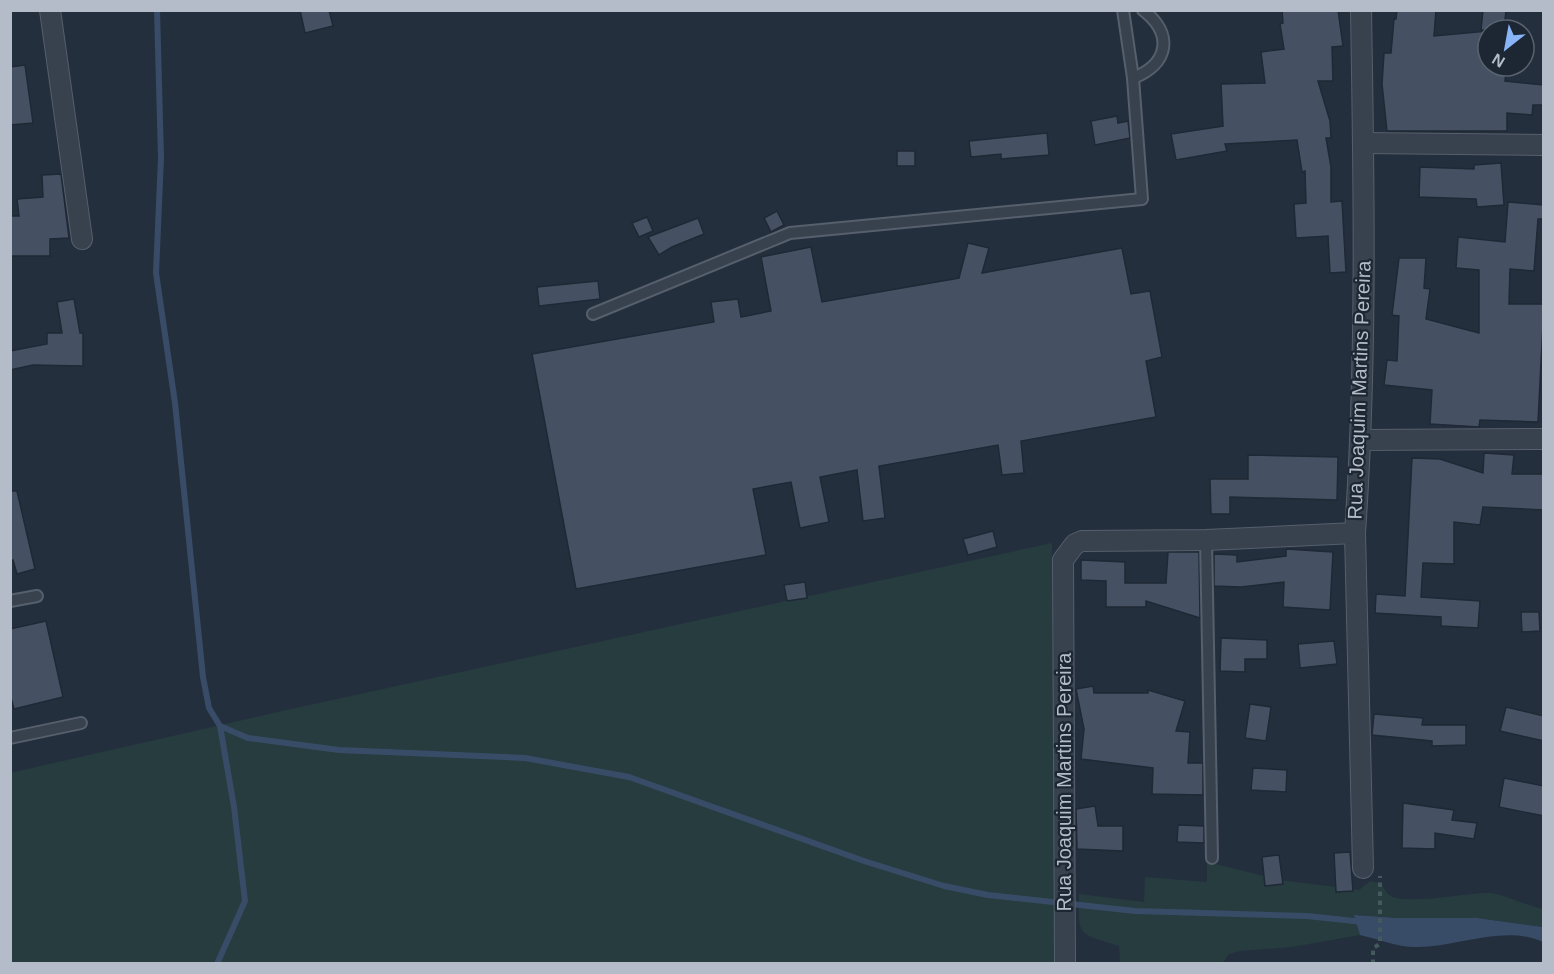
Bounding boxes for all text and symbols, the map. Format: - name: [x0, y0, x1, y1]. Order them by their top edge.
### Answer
- north arrow: [1476, 18, 1536, 78]
- text: N: [1489, 50, 1508, 71]
- street label: Rua Joaquim Martins Pereira: [1343, 259, 1375, 520]
- street label: Rua Joaquim Martins Pereira: [1053, 652, 1075, 912]

